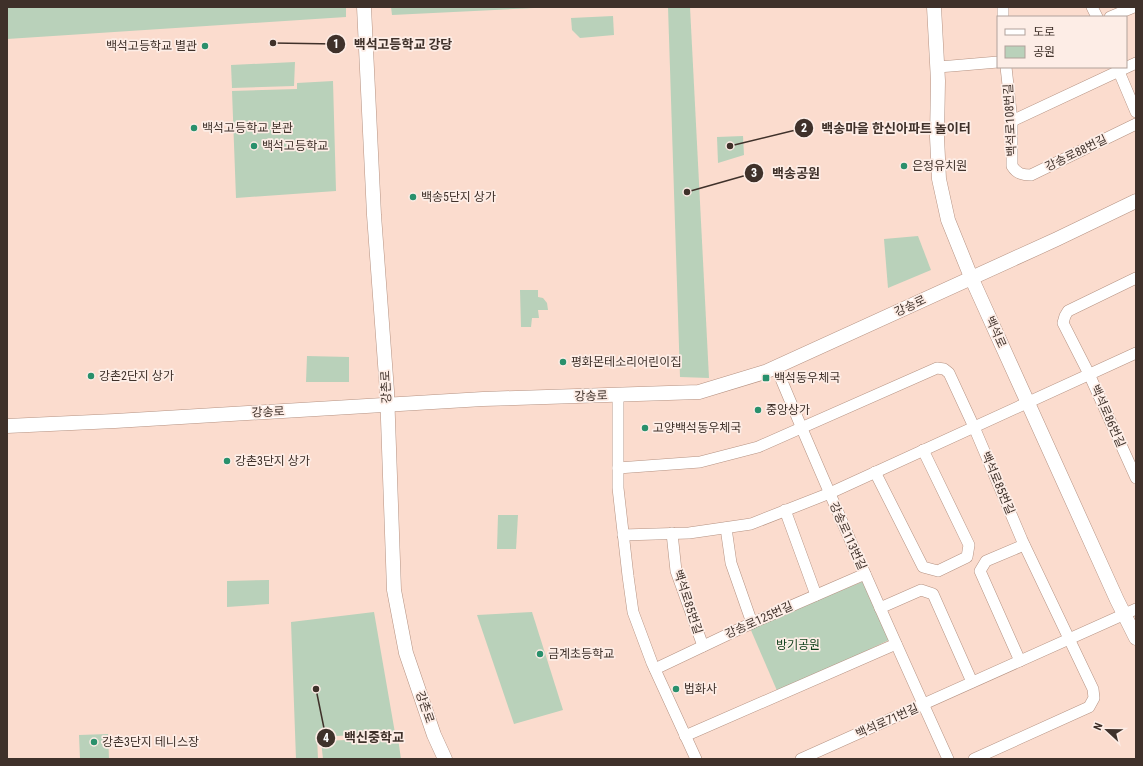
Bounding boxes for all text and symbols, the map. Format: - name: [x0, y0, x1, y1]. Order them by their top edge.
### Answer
- legend: [997, 16, 1127, 68]
- text: 도로: [1033, 25, 1055, 39]
- callout: 백석고등학교 강당: [326, 31, 460, 56]
- text: 1: [333, 37, 339, 51]
- text: 백석고등학교 강당: [354, 37, 452, 52]
- place label: 백석고등학교 별관: [106, 39, 197, 53]
- marker: 백석고등학교 별관: [200, 41, 210, 51]
- text: 공원: [1033, 45, 1055, 59]
- street label: 백석로108번길: [1001, 83, 1019, 157]
- callout: 백송마을 한신아파트 놀이터: [794, 116, 979, 141]
- place label: 백석고등학교 본관: [202, 121, 293, 135]
- text: 2: [801, 121, 807, 135]
- text: 백송마을 한신아파트 놀이터: [821, 121, 971, 136]
- marker: 백석고등학교 본관: [189, 123, 199, 133]
- street label: 강송로88번길: [1043, 132, 1109, 174]
- place label: 백석고등학교: [262, 139, 328, 153]
- marker: 백석고등학교: [249, 141, 259, 151]
- place label: 은정유치원: [912, 159, 967, 173]
- callout: 백송공원: [744, 161, 828, 186]
- marker: 은정유치원: [899, 161, 909, 171]
- text: 3: [751, 166, 757, 180]
- text: 백송공원: [772, 166, 820, 181]
- place label: 백송5단지 상가: [421, 190, 496, 204]
- marker: 백송5단지 상가: [408, 192, 418, 202]
- street label: 강송로: [892, 293, 928, 319]
- street label: 백석로: [983, 314, 1009, 350]
- place label: 평화몬테소리어린이집: [571, 355, 681, 369]
- marker: 평화몬테소리어린이집: [558, 357, 568, 367]
- place label: 강촌2단지 상가: [99, 369, 174, 383]
- street label: 강촌로: [378, 370, 394, 404]
- marker: 강촌2단지 상가: [86, 371, 96, 381]
- place label: 백석동우체국: [774, 371, 840, 385]
- marker: 백석동우체국: [761, 373, 771, 383]
- street label: 백석로86번길: [1088, 383, 1128, 449]
- street label: 강송로: [574, 388, 608, 404]
- place label: 중앙상가: [766, 403, 810, 417]
- street label: 강송로: [251, 404, 285, 420]
- marker: 중앙상가: [753, 405, 763, 415]
- place label: 고양백석동우체국: [653, 421, 741, 435]
- marker: 고양백석동우체국: [640, 423, 650, 433]
- street label: 백석로85번길: [978, 449, 1018, 517]
- place label: 강촌3단지 상가: [235, 454, 310, 468]
- marker: 강촌3단지 상가: [222, 456, 232, 466]
- street label: 강송로113번길: [827, 500, 869, 572]
- street label: 백석로85번길: [671, 568, 705, 636]
- street label: 강송로125번길: [723, 599, 795, 641]
- park label: 방기공원: [776, 638, 820, 652]
- place label: 금계초등학교: [548, 647, 614, 661]
- marker: 금계초등학교: [535, 649, 545, 659]
- place label: 법화사: [684, 682, 717, 696]
- marker: 법화사: [671, 684, 681, 694]
- street label: 강촌로: [413, 689, 437, 725]
- street label: 백석로71번길: [854, 701, 920, 741]
- north arrow: [1087, 710, 1127, 750]
- text: N: [1091, 721, 1106, 732]
- callout: 백신중학교: [316, 725, 412, 750]
- text: 백신중학교: [344, 730, 404, 745]
- text: 4: [323, 731, 329, 745]
- place label: 강촌3단지 테니스장: [102, 735, 199, 749]
- marker: 강촌3단지 테니스장: [89, 737, 99, 747]

